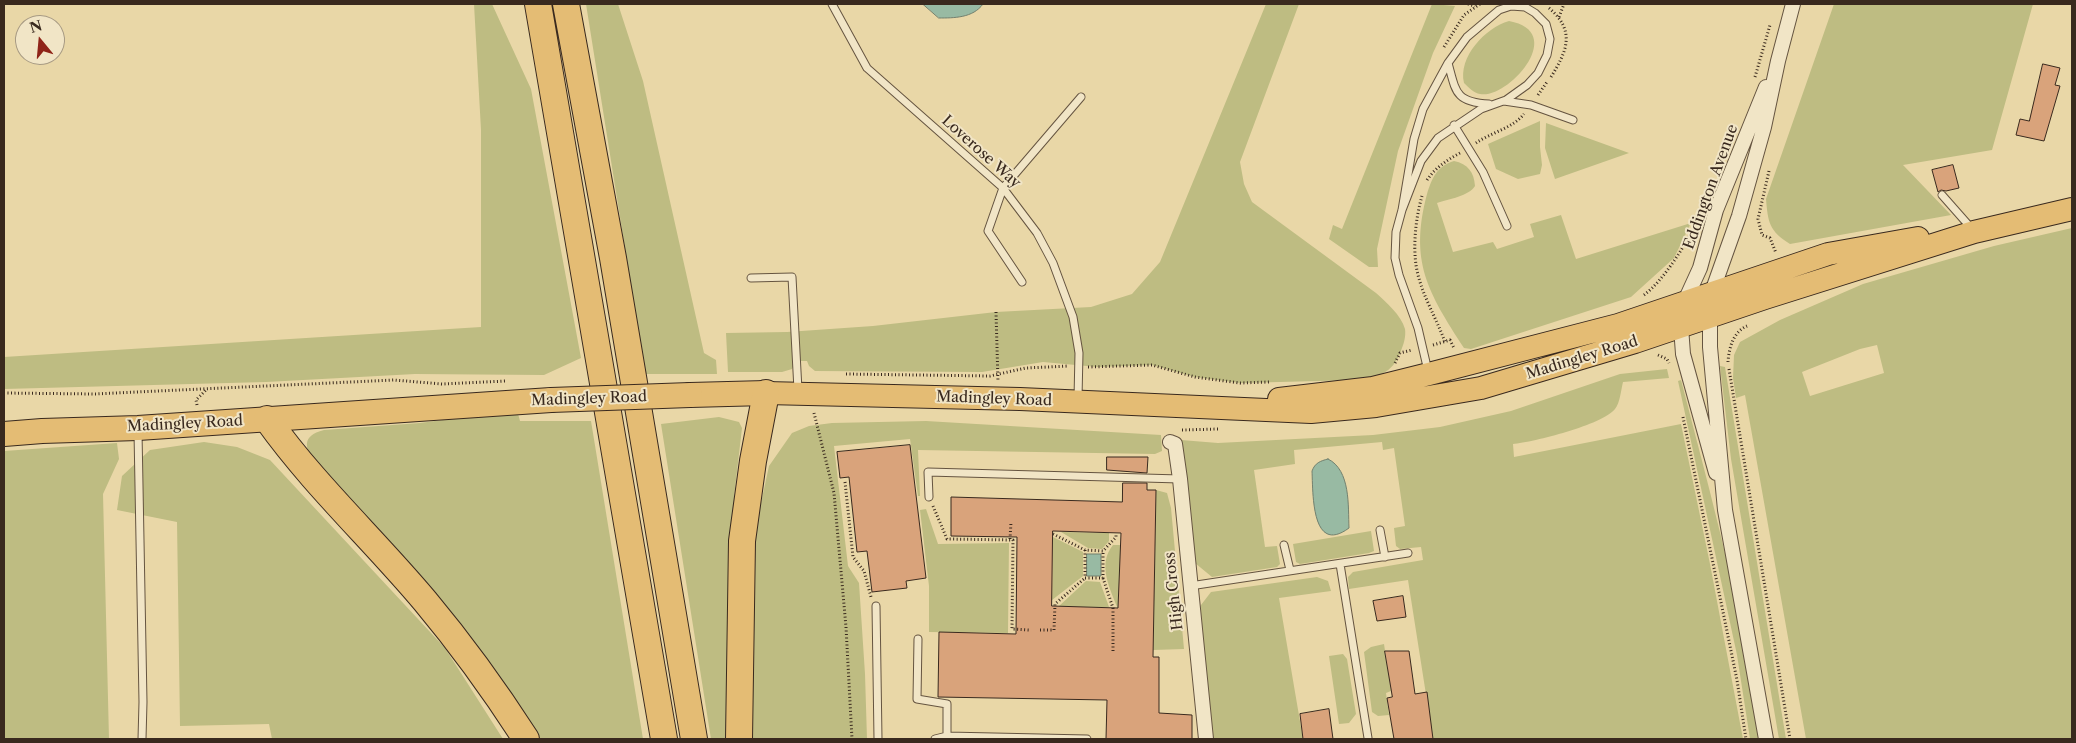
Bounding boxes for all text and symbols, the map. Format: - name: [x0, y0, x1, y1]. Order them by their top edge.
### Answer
- north arrow: [15, 15, 65, 65]
- text: N: [27, 16, 44, 37]
- street label: Loverose Way: [938, 112, 1024, 192]
- street label: Eddington Avenue: [1680, 122, 1742, 252]
- street label: Madingley Road: [1524, 332, 1640, 384]
- street label: Madingley Road: [531, 388, 647, 410]
- street label: Madingley Road: [936, 388, 1052, 410]
- street label: Madingley Road: [127, 412, 243, 436]
- street label: High Cross: [1161, 551, 1187, 631]

